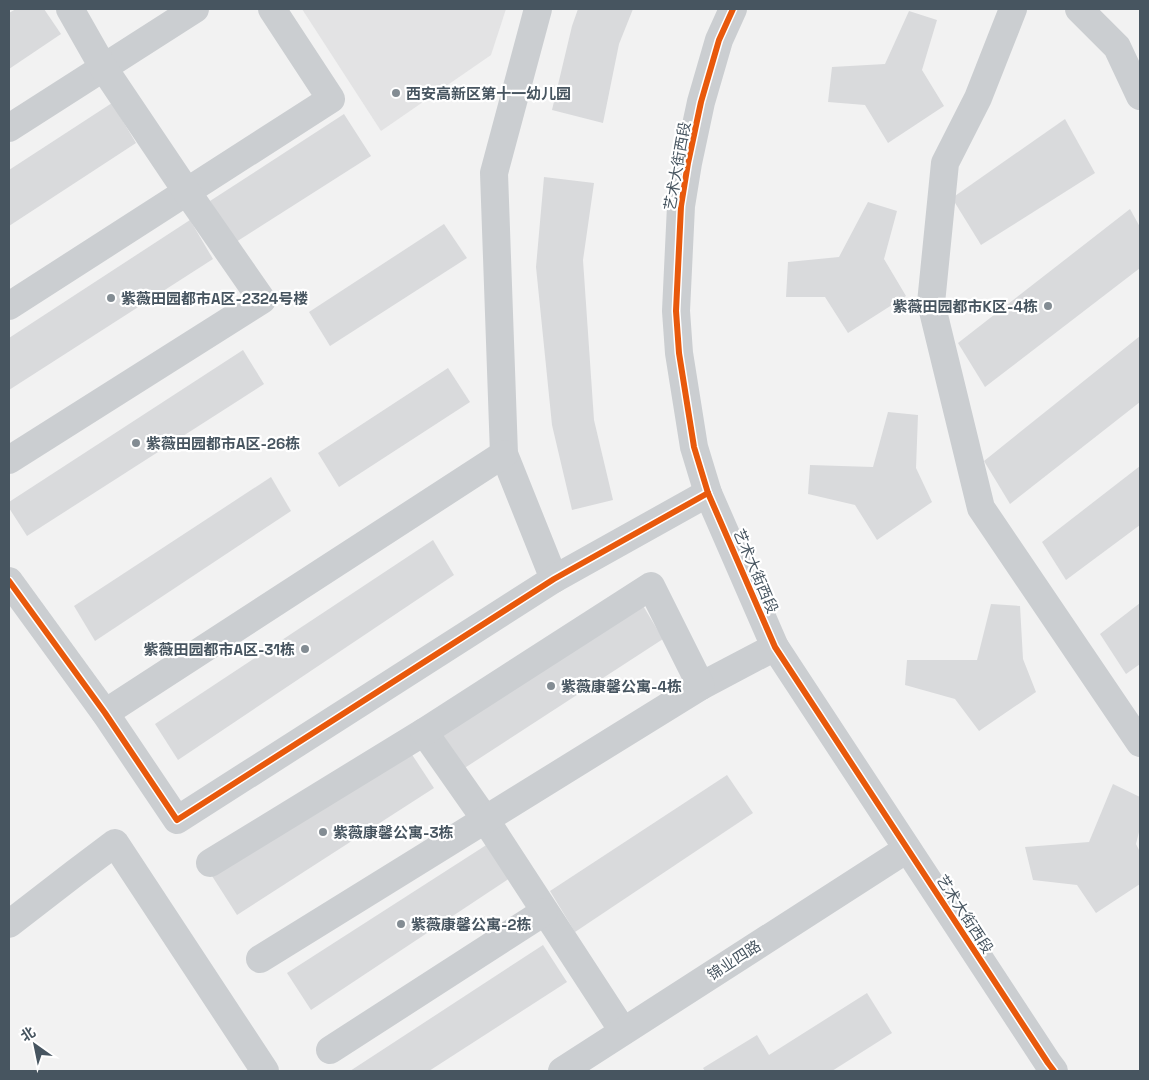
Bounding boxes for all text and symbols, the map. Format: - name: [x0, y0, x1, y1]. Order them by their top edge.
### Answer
- place label: 西安高新区第十一幼儿园: [406, 84, 571, 103]
- marker: 西安高新区第十一幼儿园: [390, 87, 402, 99]
- street label: 艺术大街西段: [660, 120, 694, 212]
- place label: 紫薇田园都市A区-2324号楼: [121, 289, 308, 308]
- marker: 紫薇田园都市A区-2324号楼: [105, 292, 117, 304]
- place label: 紫薇田园都市K区-4栋: [893, 297, 1038, 316]
- marker: 紫薇田园都市K区-4栋: [1042, 300, 1054, 312]
- place label: 紫薇田园都市A区-26栋: [146, 434, 300, 453]
- marker: 紫薇田园都市A区-26栋: [130, 437, 142, 449]
- street label: 艺术大街西段: [730, 526, 782, 616]
- place label: 紫薇田园都市A区-31栋: [143, 640, 295, 659]
- marker: 紫薇田园都市A区-31栋: [299, 643, 311, 655]
- place label: 紫薇康馨公寓-4栋: [561, 677, 682, 696]
- marker: 紫薇康馨公寓-4栋: [545, 680, 557, 692]
- place label: 紫薇康馨公寓-3栋: [333, 823, 454, 842]
- marker: 紫薇康馨公寓-3栋: [317, 826, 329, 838]
- street label: 艺术大街西段: [933, 871, 997, 957]
- place label: 紫薇康馨公寓-2栋: [411, 915, 531, 934]
- marker: 紫薇康馨公寓-2栋: [395, 918, 407, 930]
- street label: 锦业四路: [704, 936, 764, 984]
- north arrow: [10, 1020, 60, 1070]
- text: 北: [17, 1023, 39, 1045]

